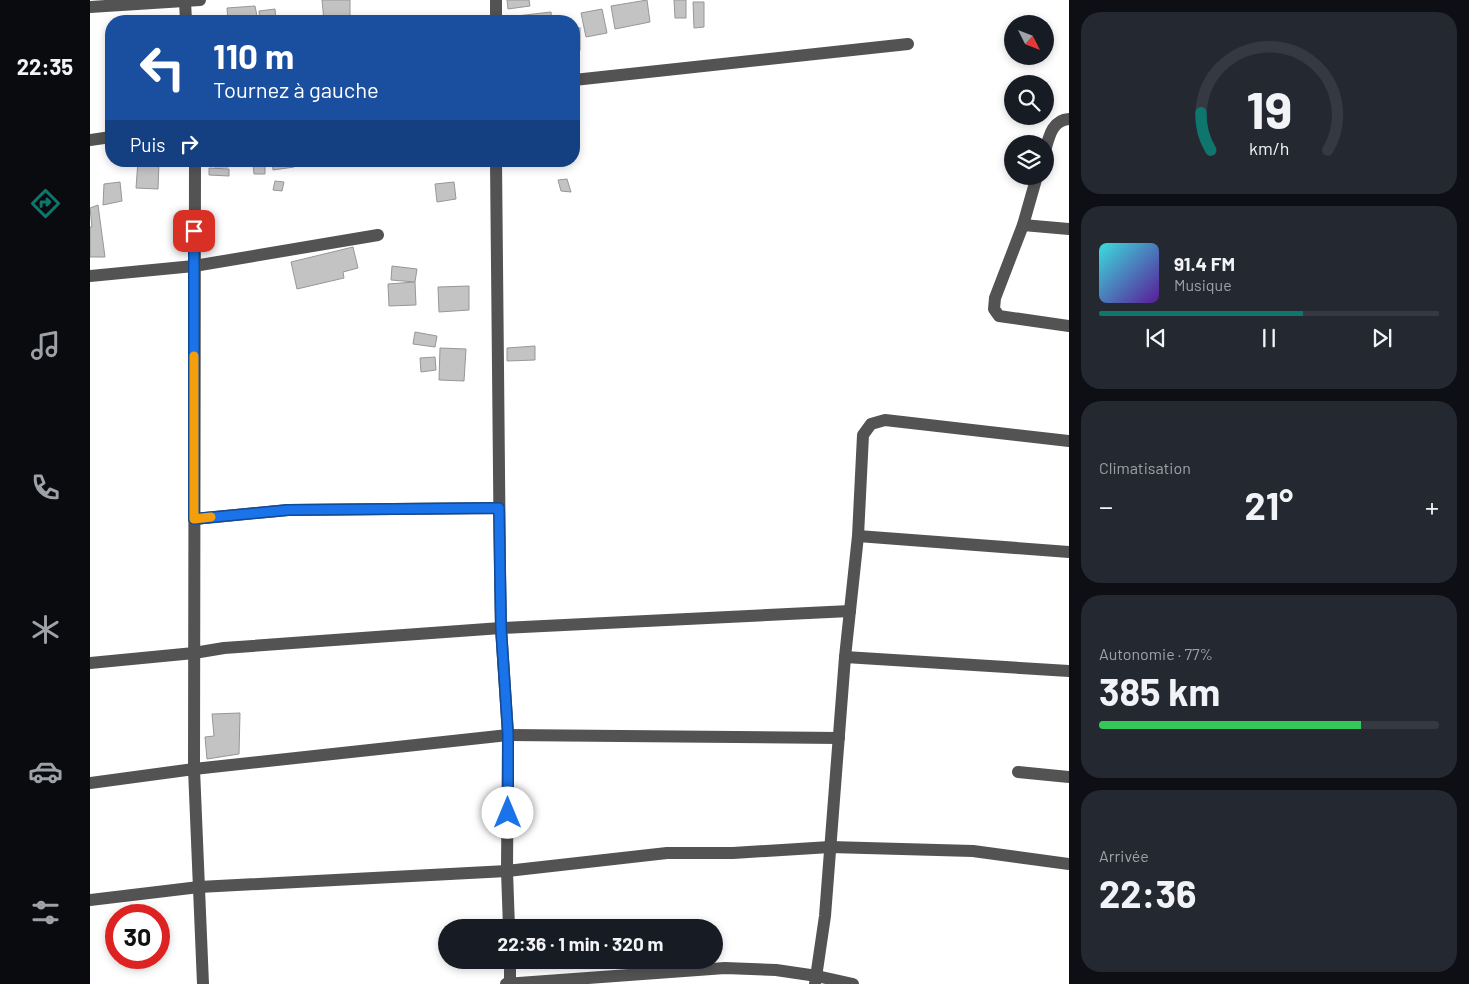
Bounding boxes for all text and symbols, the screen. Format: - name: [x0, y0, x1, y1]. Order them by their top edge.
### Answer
- north arrow: [1004, 15, 1054, 65]
- map controls: [1004, 15, 1054, 185]
- text: 110 m: [213, 34, 294, 76]
- icon: left: [130, 35, 195, 100]
- text: 22:35: [17, 53, 73, 79]
- button: search: [1004, 75, 1054, 125]
- text: Tournez à gauche: [213, 76, 379, 102]
- text: 19: [1246, 77, 1292, 139]
- icon: right: [175, 130, 203, 158]
- text: Puis: [130, 133, 165, 156]
- button: layers: [1004, 135, 1054, 185]
- text: km/h: [1249, 137, 1289, 159]
- icon: directions: [28, 186, 63, 221]
- pin: [173, 210, 215, 252]
- icon: arrive: [180, 217, 208, 245]
- text: 91.4 FM: [1174, 252, 1235, 275]
- text: Musique: [1174, 275, 1232, 294]
- icon: previous: [1142, 324, 1170, 352]
- icon: pause: [1255, 324, 1283, 352]
- icon: next: [1368, 324, 1396, 352]
- icon: music: [28, 328, 63, 363]
- text: Climatisation: [1099, 458, 1191, 477]
- icon: phone: [28, 470, 63, 505]
- text: 21°: [1245, 482, 1293, 528]
- text: −: [1099, 489, 1113, 523]
- text: +: [1425, 489, 1439, 523]
- icon: climate: [28, 612, 63, 647]
- text: Autonomie · 77%: [1099, 644, 1213, 663]
- text: 385 km: [1099, 668, 1220, 714]
- icon: car: [28, 754, 63, 789]
- position arrow: [481, 786, 533, 838]
- text: Arrivée: [1099, 846, 1149, 865]
- text: 22:36: [1099, 870, 1196, 916]
- icon: filters: [28, 895, 63, 930]
- speed limit sign: 30: [105, 904, 170, 969]
- text: 22:36 · 1 min · 320 m: [498, 932, 663, 955]

